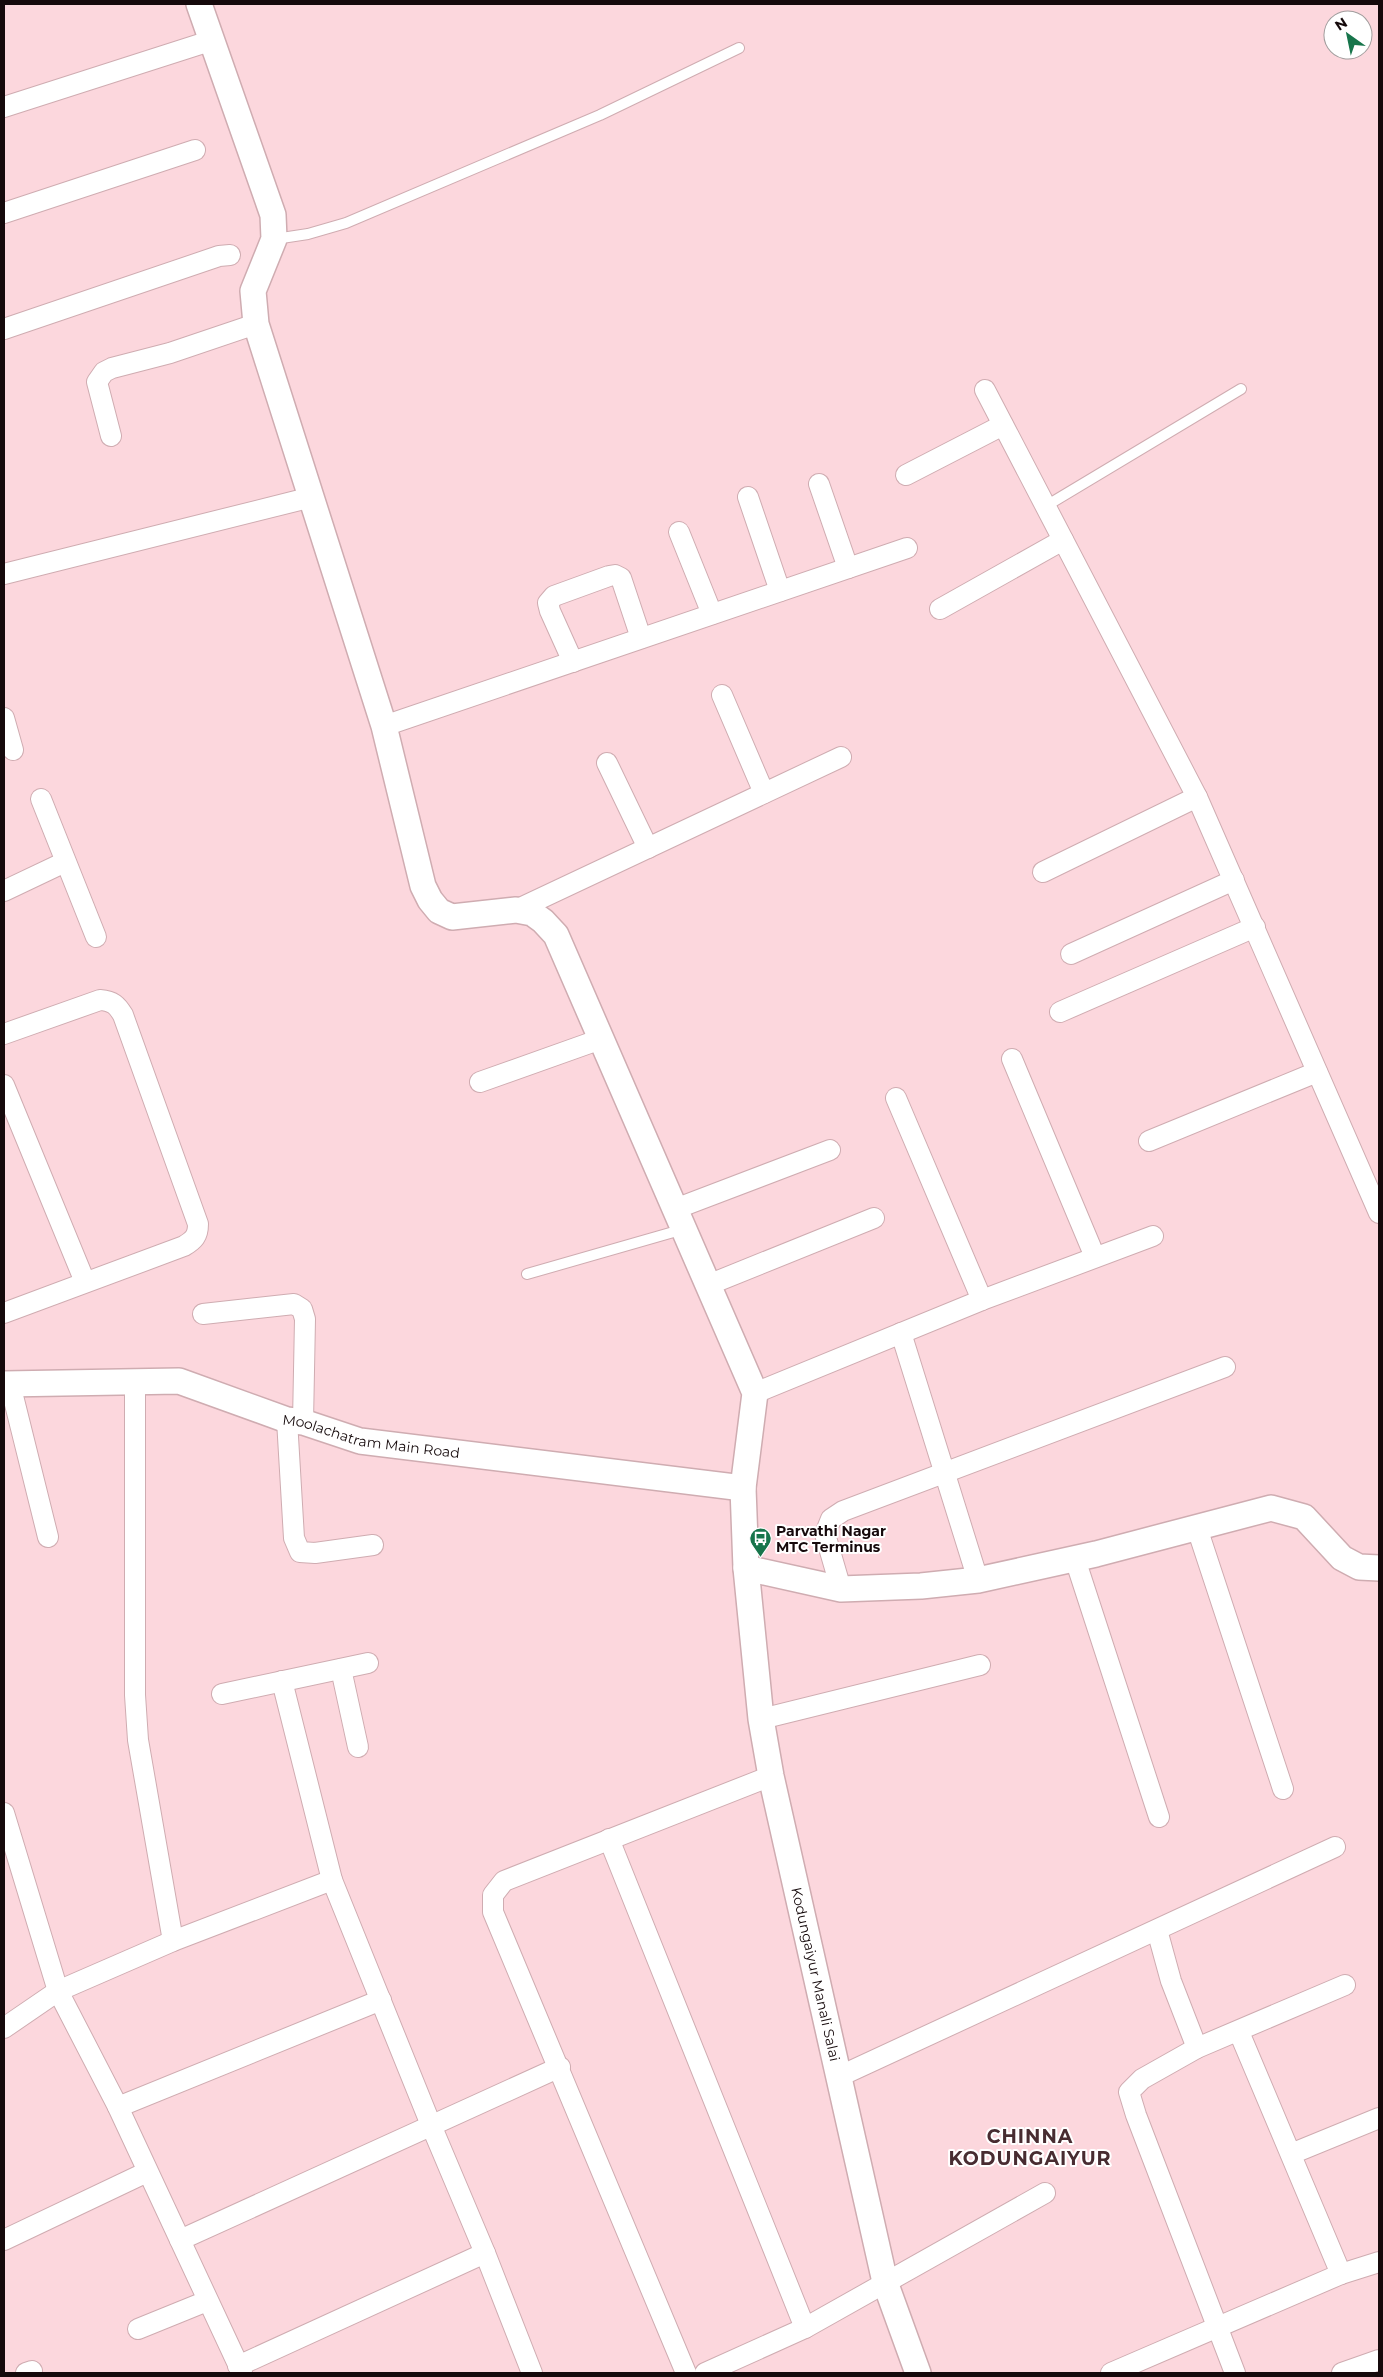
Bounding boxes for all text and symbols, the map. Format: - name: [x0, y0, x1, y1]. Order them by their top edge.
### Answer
- north arrow: [1323, 10, 1373, 60]
- text: N: [1331, 13, 1351, 35]
- street label: Moolachatram Main Road: [281, 1411, 461, 1462]
- place label: Parvathi Nagar MTC Terminus: [776, 1522, 886, 1556]
- bus stop icon: Parvathi Nagar MTC Terminus: [748, 1527, 772, 1558]
- street label: Kodungaiyur Manali Salai: [787, 1885, 844, 2063]
- district label: CHINNA KODUNGAIYUR: [948, 2125, 1112, 2170]

